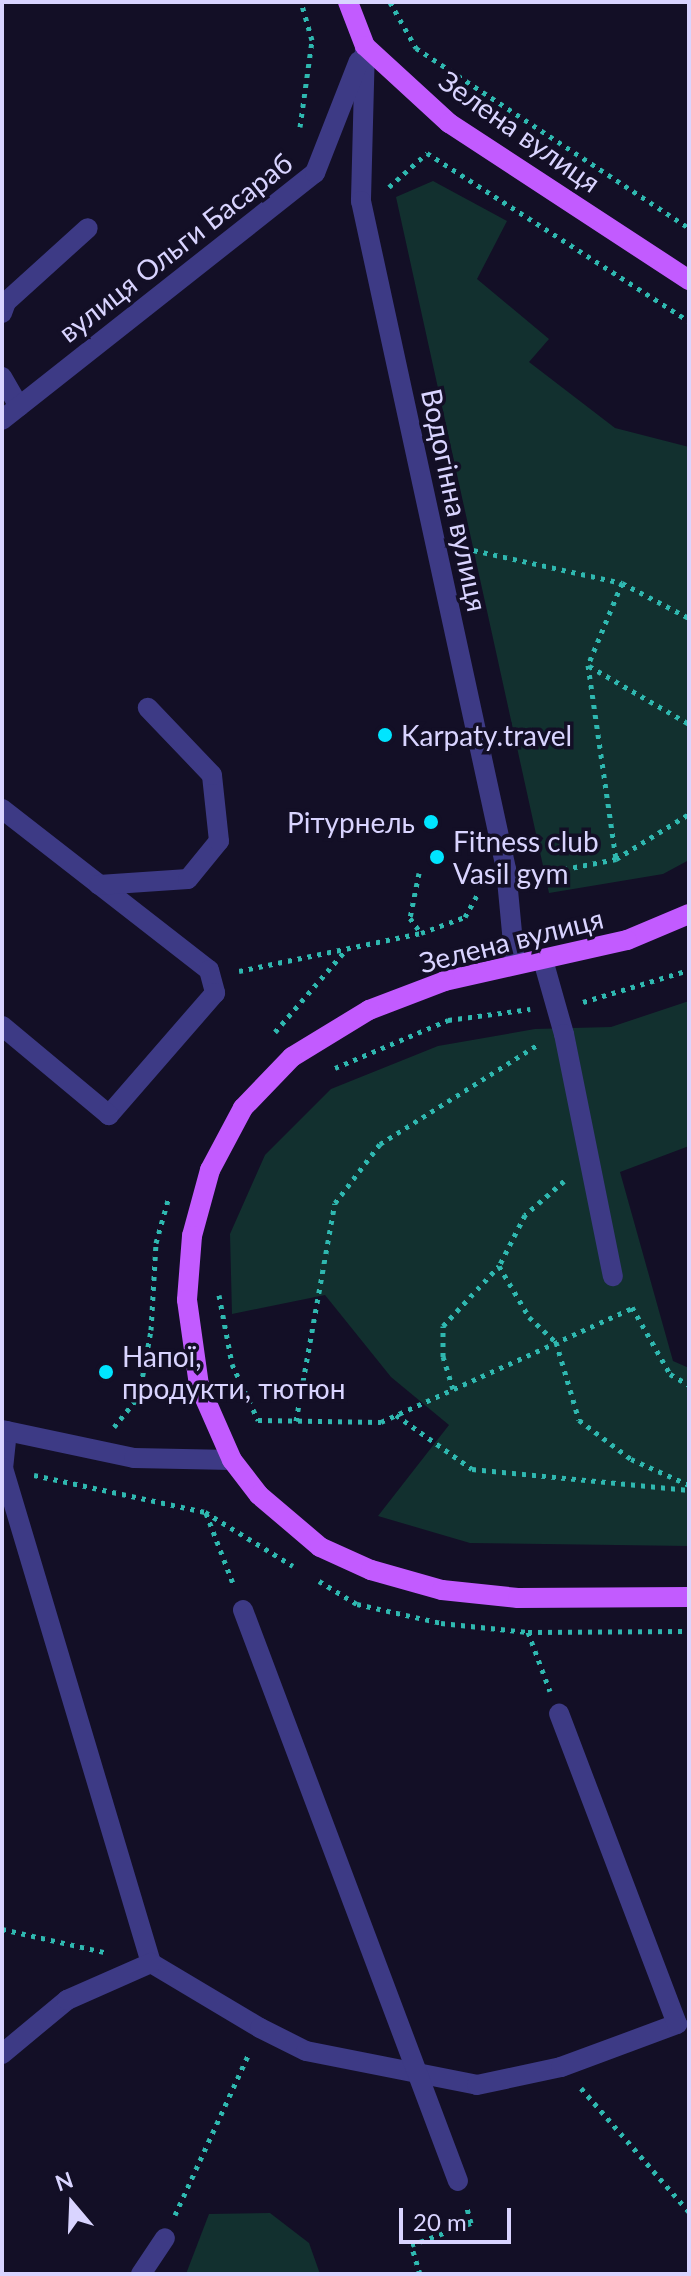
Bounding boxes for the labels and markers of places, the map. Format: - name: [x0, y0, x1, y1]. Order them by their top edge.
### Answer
- place label: Karpaty.travel: [401, 718, 572, 752]
- marker: Karpaty.travel: [376, 726, 394, 744]
- place label: Рітурнель: [287, 805, 415, 839]
- marker: Рітурнель: [422, 813, 440, 831]
- place label: Fitness club Vasil gym: [453, 824, 599, 890]
- marker: Fitness club Vasil gym: [428, 848, 446, 866]
- place label: Напої, продукти, тютюн: [122, 1339, 345, 1405]
- marker: Напої, продукти, тютюн: [97, 1363, 115, 1381]

